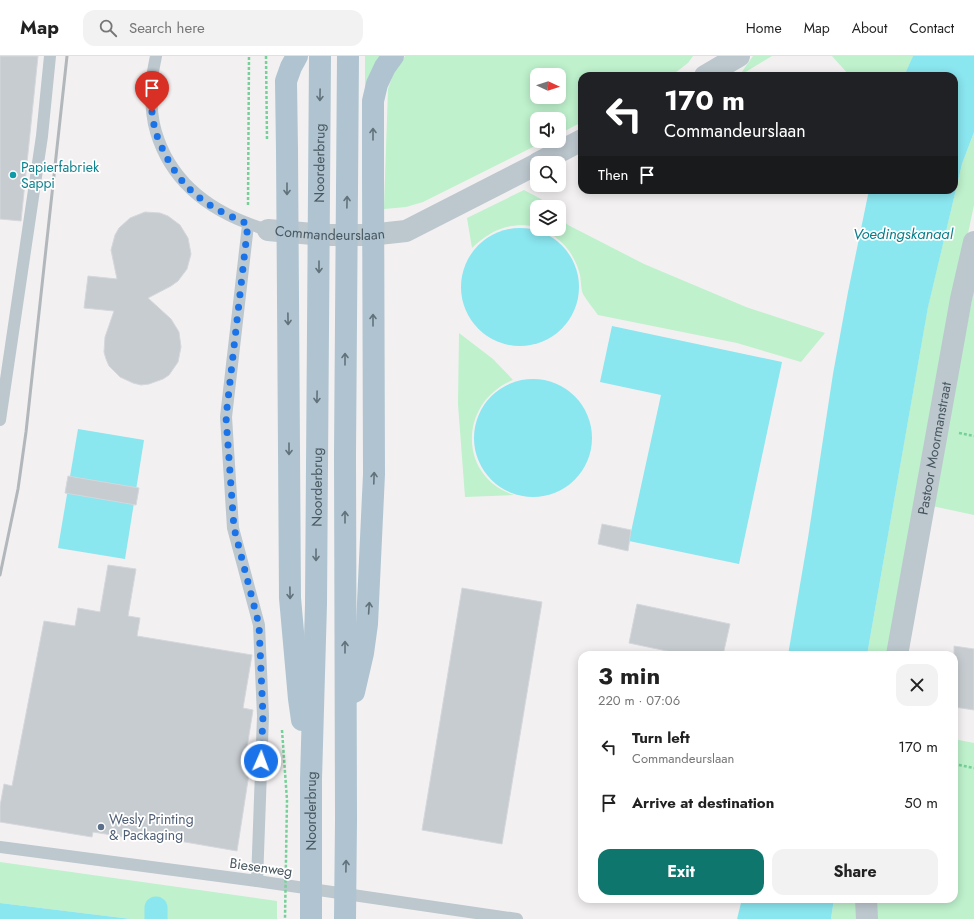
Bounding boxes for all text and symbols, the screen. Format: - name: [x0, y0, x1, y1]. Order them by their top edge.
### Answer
- search box: [83, 10, 363, 46]
- text: Map: [20, 14, 59, 41]
- icon: search: [97, 17, 119, 39]
- text: Search here: [129, 17, 205, 39]
- text: Home: [746, 18, 782, 38]
- text: Map: [804, 18, 830, 38]
- text: About: [852, 18, 887, 38]
- text: Contact: [909, 18, 954, 38]
- north arrow: [530, 68, 566, 104]
- map controls: [530, 68, 566, 236]
- pin: [135, 71, 169, 112]
- icon: arrive: [141, 77, 163, 99]
- text: 170 m: [664, 80, 745, 121]
- one-way arrow: [316, 88, 324, 101]
- icon: left: [598, 88, 650, 140]
- button: sound: [530, 112, 566, 148]
- text: Commandeurslaan: [664, 118, 806, 144]
- street label: Noorderbrug: [309, 123, 330, 203]
- one-way arrow: [369, 128, 377, 141]
- button: search: [530, 156, 566, 192]
- place label: Papierfabriek Sappi: [21, 157, 100, 193]
- text: Then: [598, 164, 628, 186]
- icon: arrive: [636, 164, 658, 186]
- marker: Papierfabriek Sappi: [8, 170, 18, 180]
- one-way arrow: [283, 182, 291, 195]
- one-way arrow: [343, 196, 350, 209]
- button: layers: [530, 200, 566, 236]
- street label: Commandeurslaan: [274, 221, 386, 245]
- water label: Voedingskanaal: [853, 223, 954, 245]
- one-way arrow: [315, 260, 323, 273]
- one-way arrow: [284, 312, 292, 325]
- one-way arrow: [369, 314, 377, 327]
- one-way arrow: [341, 353, 349, 366]
- street label: Pastoor Moormanstraat: [912, 380, 956, 516]
- one-way arrow: [313, 390, 321, 403]
- one-way arrow: [285, 442, 293, 455]
- street label: Noorderbrug: [307, 447, 327, 527]
- one-way arrow: [370, 472, 378, 485]
- one-way arrow: [341, 511, 349, 524]
- one-way arrow: [312, 548, 320, 561]
- one-way arrow: [286, 586, 294, 599]
- one-way arrow: [365, 602, 372, 615]
- one-way arrow: [341, 641, 349, 654]
- text: 3 min: [598, 658, 660, 693]
- button: close: [896, 664, 938, 706]
- text: 220 m · 07:06: [598, 691, 680, 710]
- text: Turn left: [632, 727, 690, 749]
- icon: left: [598, 736, 620, 758]
- text: 170 m: [898, 736, 938, 758]
- position arrow: [240, 740, 282, 782]
- text: Commandeurslaan: [632, 749, 734, 768]
- street label: Noorderbrug: [301, 771, 321, 851]
- icon: arrive: [598, 792, 620, 814]
- text: Arrive at destination: [632, 792, 774, 814]
- text: 50 m: [904, 792, 938, 814]
- place label: Wesly Printing & Packaging: [109, 809, 194, 845]
- marker: Wesly Printing & Packaging: [96, 822, 106, 832]
- button: Exit: [598, 849, 764, 895]
- button: Share: [772, 849, 938, 895]
- street label: Biesenweg: [228, 853, 294, 881]
- one-way arrow: [342, 860, 350, 873]

